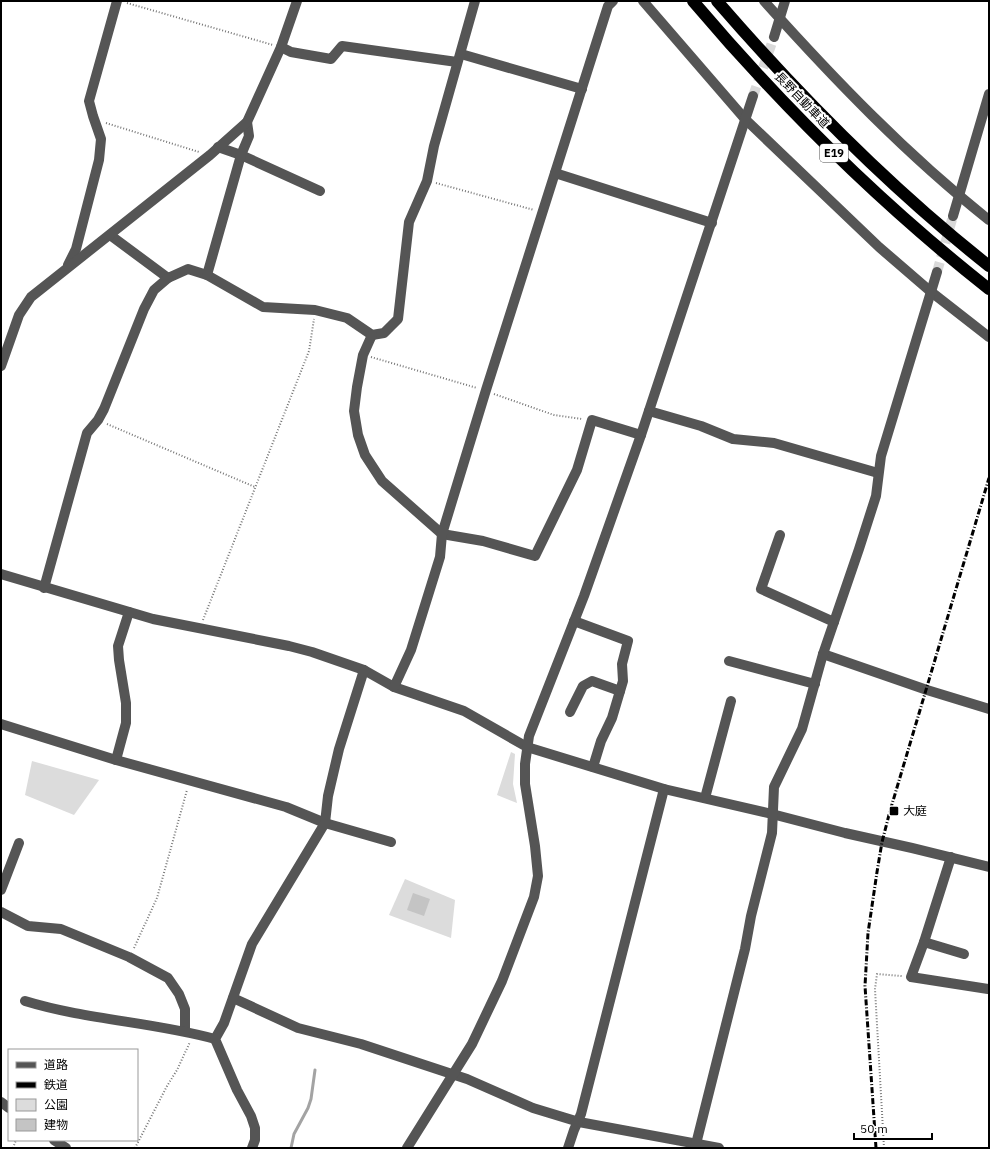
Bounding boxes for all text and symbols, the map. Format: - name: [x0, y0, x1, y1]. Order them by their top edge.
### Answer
- street label: 長野自動車道: [772, 69, 833, 131]
- road number: E19: [820, 144, 848, 162]
- place label: 大庭: [903, 803, 927, 818]
- marker: 大庭: [888, 805, 900, 817]
- legend: [8, 1049, 138, 1141]
- text: 道路: [44, 1057, 68, 1072]
- text: 鉄道: [44, 1077, 68, 1092]
- text: 公園: [44, 1097, 68, 1112]
- scale bar: [854, 1115, 932, 1141]
- text: 建物: [44, 1117, 68, 1132]
- text: 50 m: [860, 1121, 888, 1136]

